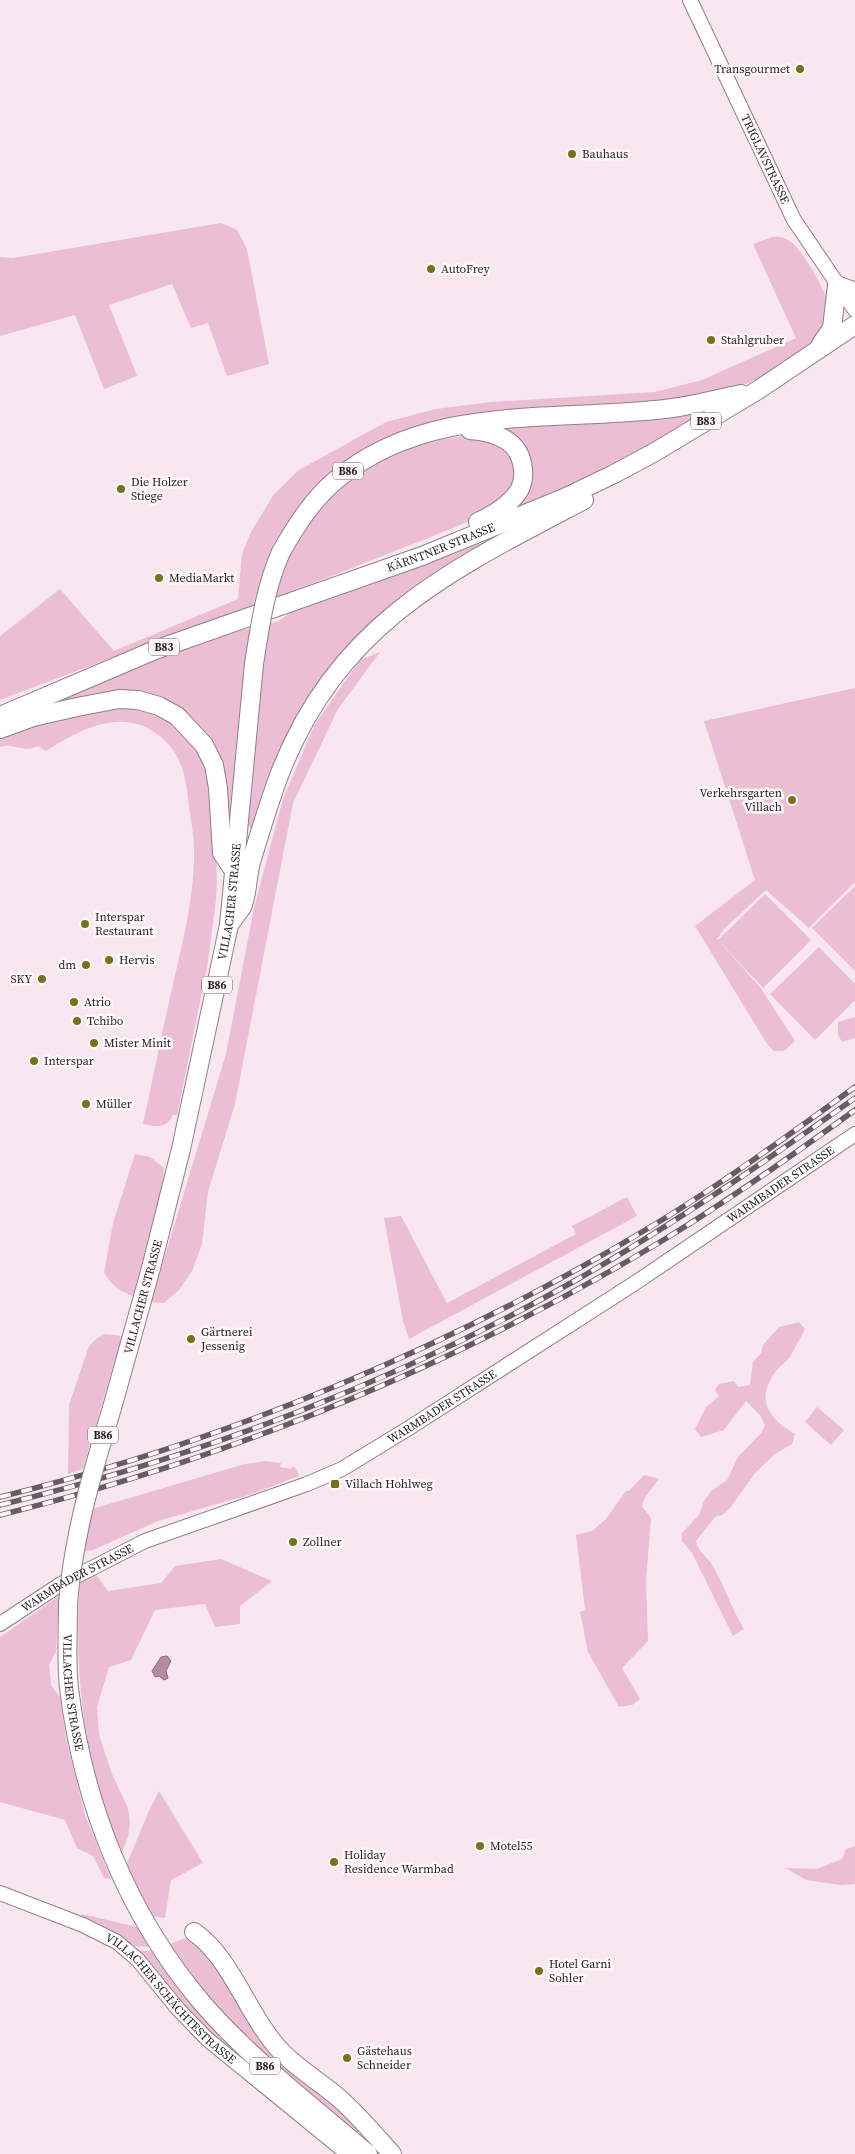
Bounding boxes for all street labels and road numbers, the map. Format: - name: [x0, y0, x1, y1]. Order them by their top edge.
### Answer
- street label: TRIGLAVSTRASSE: [737, 112, 793, 207]
- road number: B83: [691, 412, 721, 430]
- road number: B86: [333, 462, 363, 480]
- street label: KÄRNTNER STRASSE: [384, 519, 497, 576]
- road number: B83: [149, 638, 179, 656]
- street label: VILLACHER STRASSE: [214, 843, 245, 961]
- road number: B86: [202, 976, 232, 994]
- street label: WARMBADER STRASSE: [724, 1142, 837, 1226]
- street label: VILLACHER STRASSE: [120, 1238, 166, 1356]
- street label: WARMBADER STRASSE: [384, 1366, 500, 1447]
- road number: B86: [88, 1426, 118, 1444]
- street label: WARMBADER STRASSE: [18, 1540, 136, 1616]
- street label: VILLACHER STRASSE: [59, 1634, 88, 1752]
- street label: VILLACHER SCHÄCHTESTRASSE: [103, 1930, 239, 2068]
- road number: B86: [250, 2058, 280, 2074]

